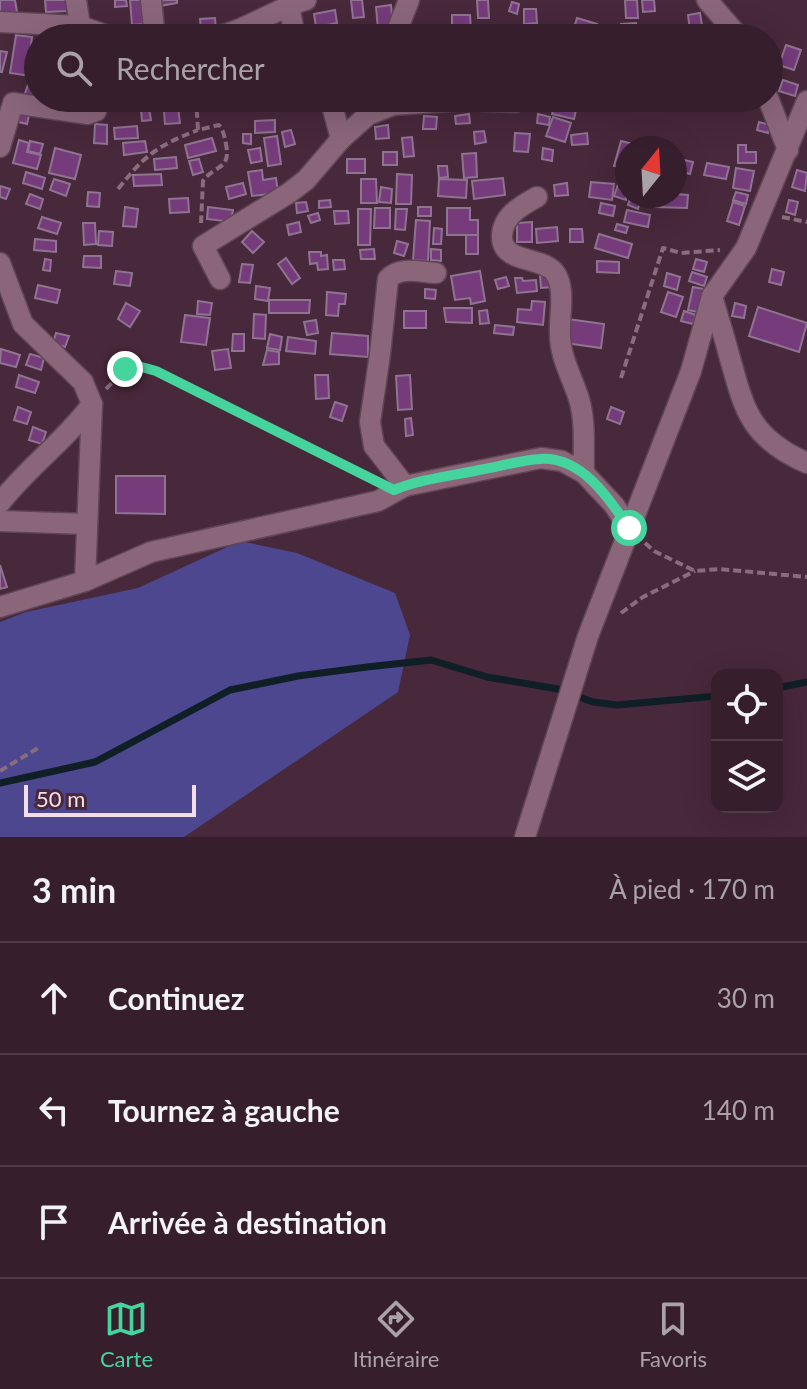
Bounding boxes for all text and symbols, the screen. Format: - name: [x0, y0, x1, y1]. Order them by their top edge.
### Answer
- search box: [24, 24, 783, 112]
- icon: search: [52, 46, 96, 90]
- text: Rechercher: [116, 50, 265, 86]
- north arrow: [615, 136, 687, 208]
- route end: [107, 351, 143, 387]
- route start: [611, 510, 647, 546]
- map controls: [711, 669, 783, 813]
- button: locate: [711, 669, 783, 741]
- button: layers: [711, 741, 783, 813]
- scale bar: [24, 781, 196, 817]
- text: 50 m: [36, 785, 85, 812]
- text: 3 min: [32, 869, 116, 910]
- text: À pied · 170 m: [609, 873, 775, 905]
- icon: ahead: [32, 976, 76, 1020]
- text: Continuez: [108, 980, 244, 1016]
- text: 30 m: [717, 982, 775, 1014]
- icon: left: [32, 1088, 76, 1132]
- text: Tournez à gauche: [108, 1092, 340, 1128]
- text: 140 m: [702, 1094, 775, 1126]
- icon: arrive: [32, 1200, 76, 1244]
- text: Arrivée à destination: [108, 1204, 387, 1240]
- tab: Carte: [100, 1297, 153, 1372]
- tab: Itinéraire: [353, 1297, 439, 1372]
- tab: Favoris: [639, 1297, 707, 1372]

